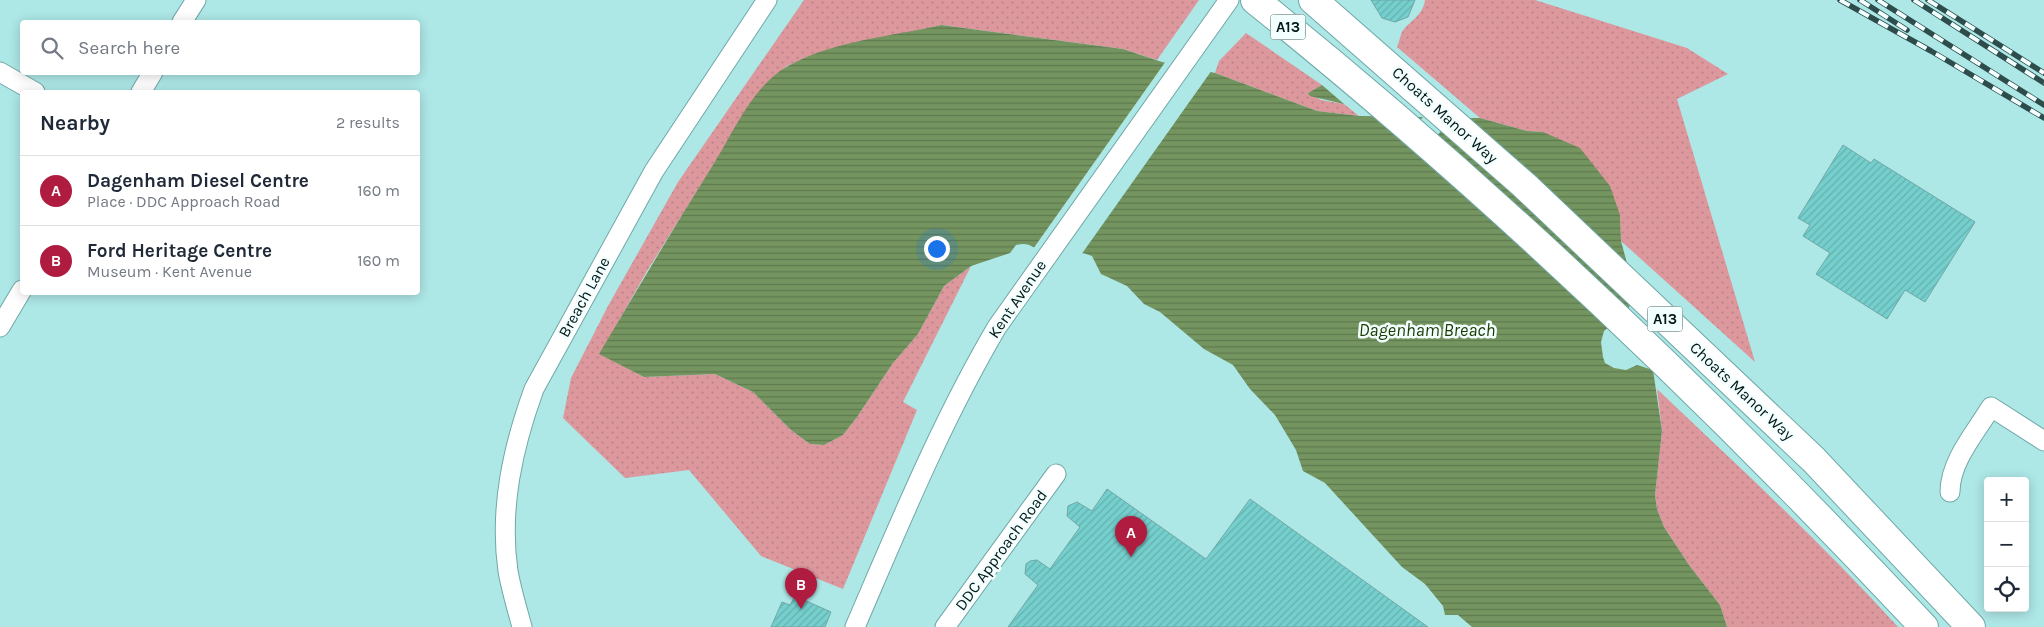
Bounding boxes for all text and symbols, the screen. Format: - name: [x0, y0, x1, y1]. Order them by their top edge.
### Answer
- road number: A13: [1270, 15, 1306, 40]
- search box: [20, 20, 420, 75]
- icon: search: [38, 34, 66, 62]
- text: Search here: [78, 37, 180, 59]
- street label: Choats Manor Way: [1388, 63, 1502, 168]
- text: Nearby: [40, 111, 110, 135]
- text: 2 results: [336, 113, 400, 132]
- text: Dagenham Diesel Centre: [87, 170, 309, 192]
- text: A: [51, 181, 61, 200]
- text: 160 m: [357, 181, 400, 200]
- text: Place · DDC Approach Road: [87, 192, 281, 211]
- your location: [924, 236, 950, 262]
- text: Ford Heritage Centre: [87, 240, 272, 262]
- text: B: [51, 251, 61, 270]
- text: 160 m: [357, 251, 400, 270]
- street label: Breach Lane: [554, 254, 614, 340]
- street label: Kent Avenue: [984, 256, 1050, 342]
- text: Museum · Kent Avenue: [87, 262, 252, 281]
- road number: A13: [1648, 306, 1682, 332]
- water label: Dagenham Breach: [1359, 319, 1495, 341]
- street label: Choats Manor Way: [1686, 338, 1798, 445]
- map controls: [1984, 477, 2029, 612]
- button: +: [1984, 477, 2029, 522]
- street label: DDC Approach Road: [951, 486, 1051, 614]
- pin: A: [1115, 516, 1147, 557]
- button: −: [1984, 522, 2029, 567]
- button: locate: [1984, 567, 2029, 612]
- pin: B: [785, 568, 817, 609]

